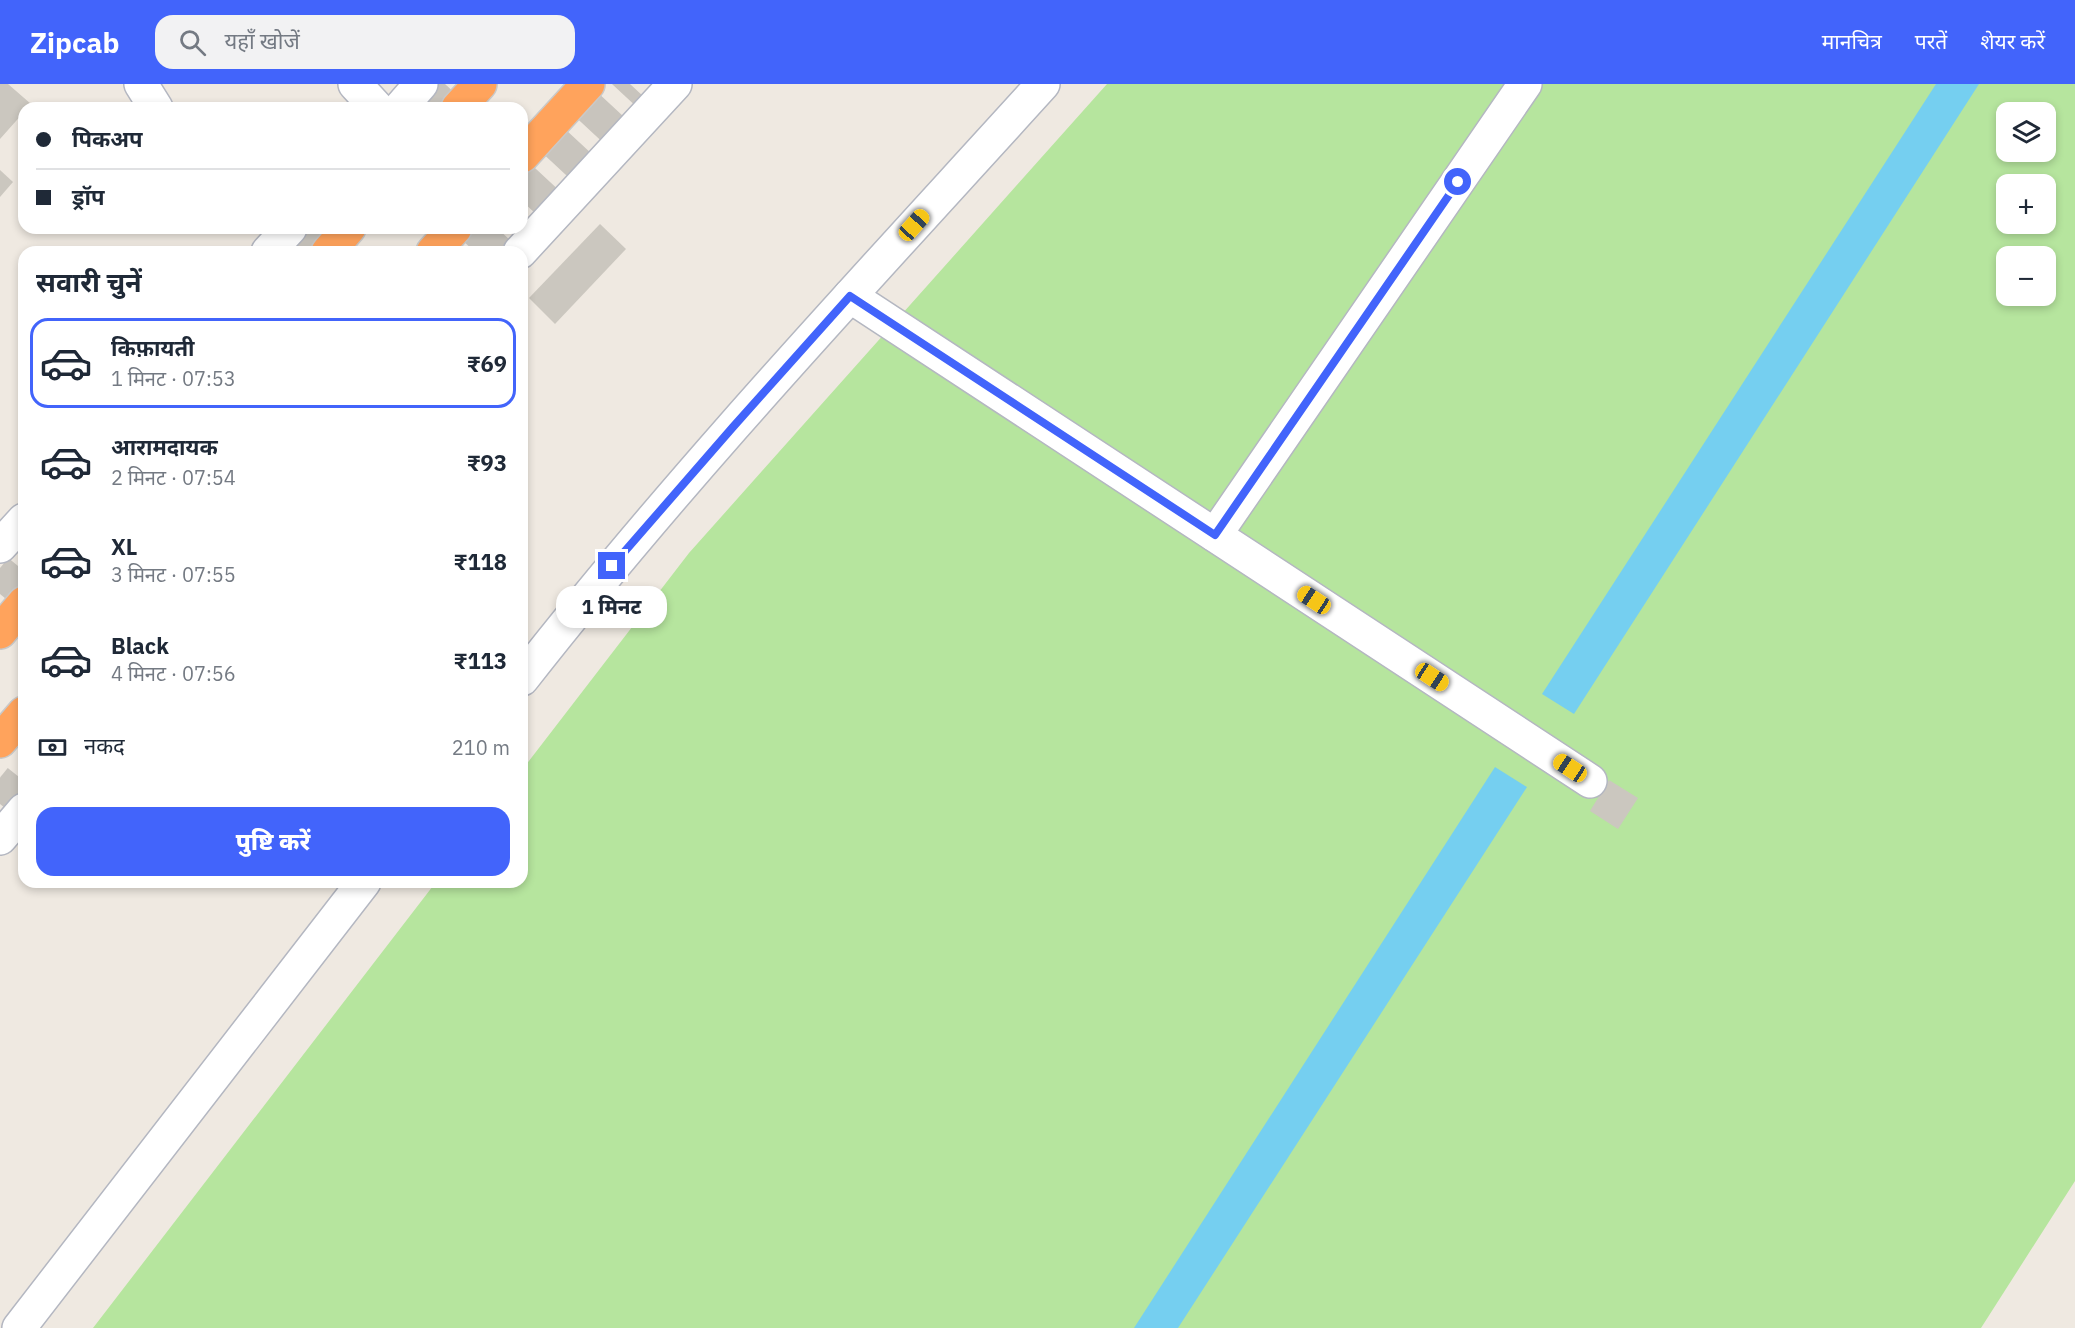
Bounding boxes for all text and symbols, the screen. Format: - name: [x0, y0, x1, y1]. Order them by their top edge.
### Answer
- search box: [155, 15, 575, 69]
- text: Zipcab: [30, 24, 119, 61]
- icon: search: [176, 26, 209, 59]
- text: यहाँ खोजें: [224, 26, 300, 55]
- text: मानचित्र: [1822, 27, 1882, 55]
- text: परतें: [1915, 27, 1947, 55]
- text: शेयर करें: [1980, 27, 2045, 55]
- map controls: [1996, 102, 2056, 306]
- button: layers: [1996, 102, 2056, 162]
- text: पिकअप: [72, 124, 143, 153]
- route start: [1444, 168, 1471, 195]
- button: +: [1996, 174, 2056, 234]
- text: ड्रॉप: [72, 182, 105, 211]
- car: [895, 206, 933, 244]
- button: −: [1996, 246, 2056, 306]
- text: सवारी चुनें: [36, 264, 142, 299]
- text: किफ़ायती: [111, 333, 195, 362]
- icon: car: [39, 336, 93, 390]
- text: ₹69: [467, 349, 507, 378]
- text: 1 मिनट · 07:53: [111, 365, 236, 392]
- text: आरामदायक: [111, 432, 218, 461]
- icon: car: [39, 435, 93, 489]
- text: ₹93: [467, 448, 507, 477]
- text: 2 मिनट · 07:54: [111, 464, 236, 491]
- text: XL: [111, 532, 137, 561]
- icon: car: [39, 534, 93, 588]
- text: ₹118: [454, 547, 507, 576]
- route end: [598, 552, 625, 579]
- text: 3 मिनट · 07:55: [111, 561, 236, 588]
- car: [1294, 583, 1334, 617]
- callout: 1 मिनट: [556, 587, 668, 629]
- text: 1 मिनट: [582, 593, 641, 620]
- text: Black: [111, 631, 169, 660]
- icon: car: [39, 633, 93, 687]
- text: ₹113: [454, 646, 507, 675]
- text: 4 मिनट · 07:56: [111, 660, 236, 687]
- car: [1412, 660, 1452, 694]
- icon: cash: [36, 731, 69, 764]
- text: नकद: [84, 731, 125, 760]
- text: 210 m: [452, 734, 510, 761]
- car: [1550, 751, 1590, 785]
- button: पुष्टि करें: [36, 807, 510, 876]

